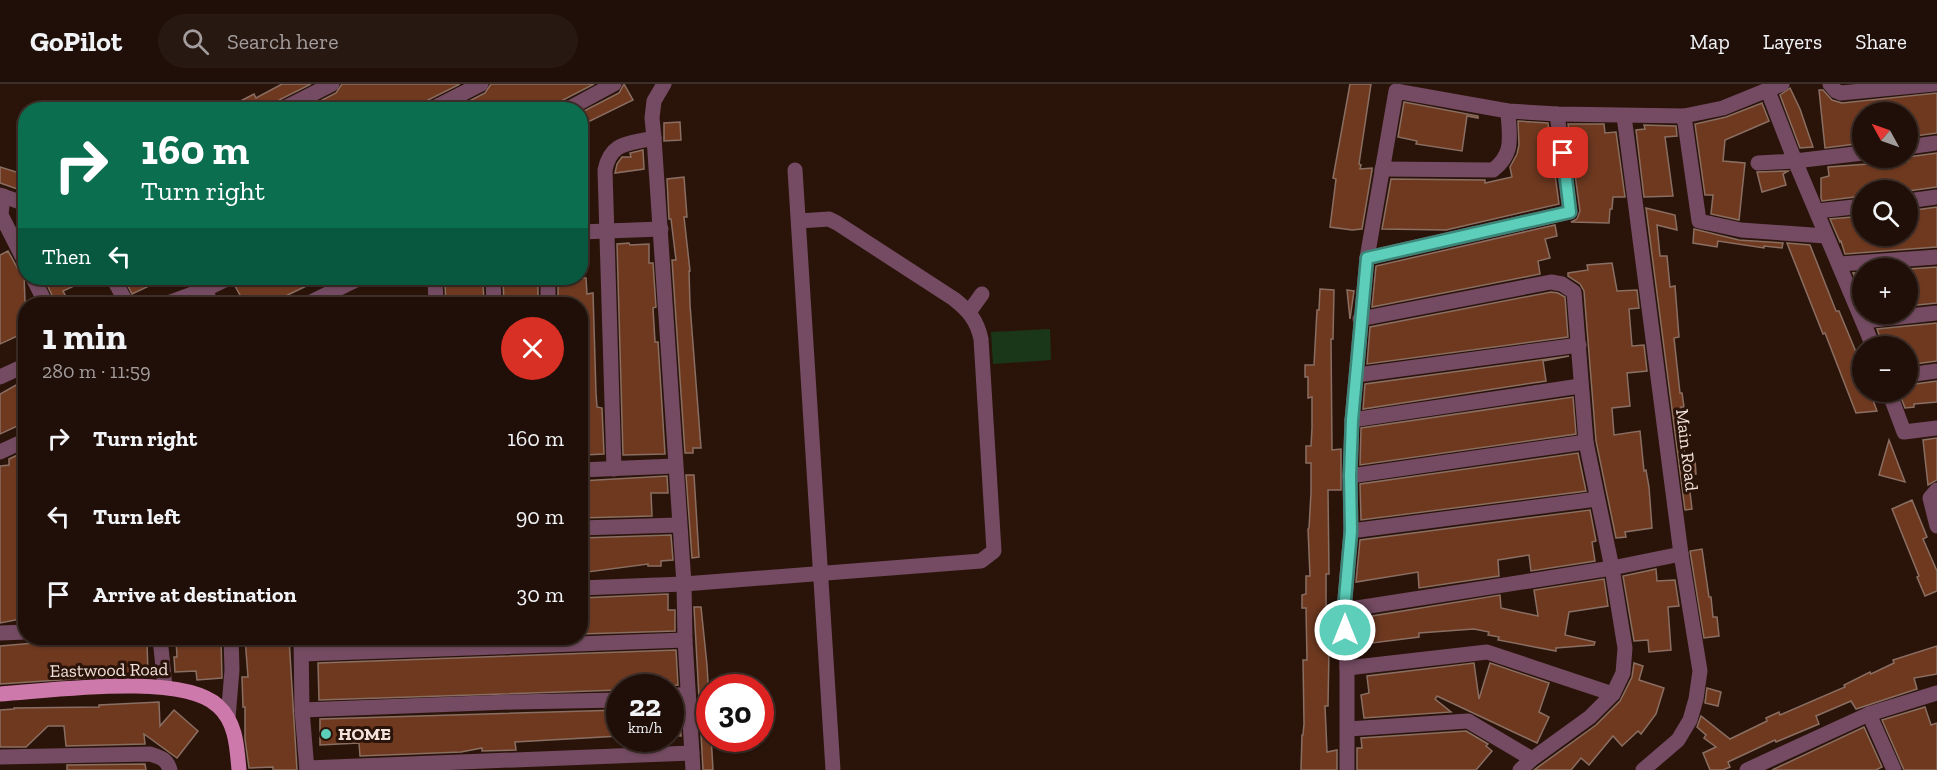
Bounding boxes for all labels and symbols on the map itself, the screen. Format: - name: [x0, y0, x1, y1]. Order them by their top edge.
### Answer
- north arrow: [1852, 102, 1918, 168]
- pin: [1537, 127, 1588, 178]
- street label: Main Road: [1671, 408, 1703, 492]
- position arrow: [1313, 598, 1377, 662]
- street label: Eastwood Road: [50, 658, 169, 682]
- speed limit sign: 30: [696, 674, 774, 752]
- place label: HOME: [338, 723, 391, 745]
- marker: HOME: [319, 727, 333, 741]

